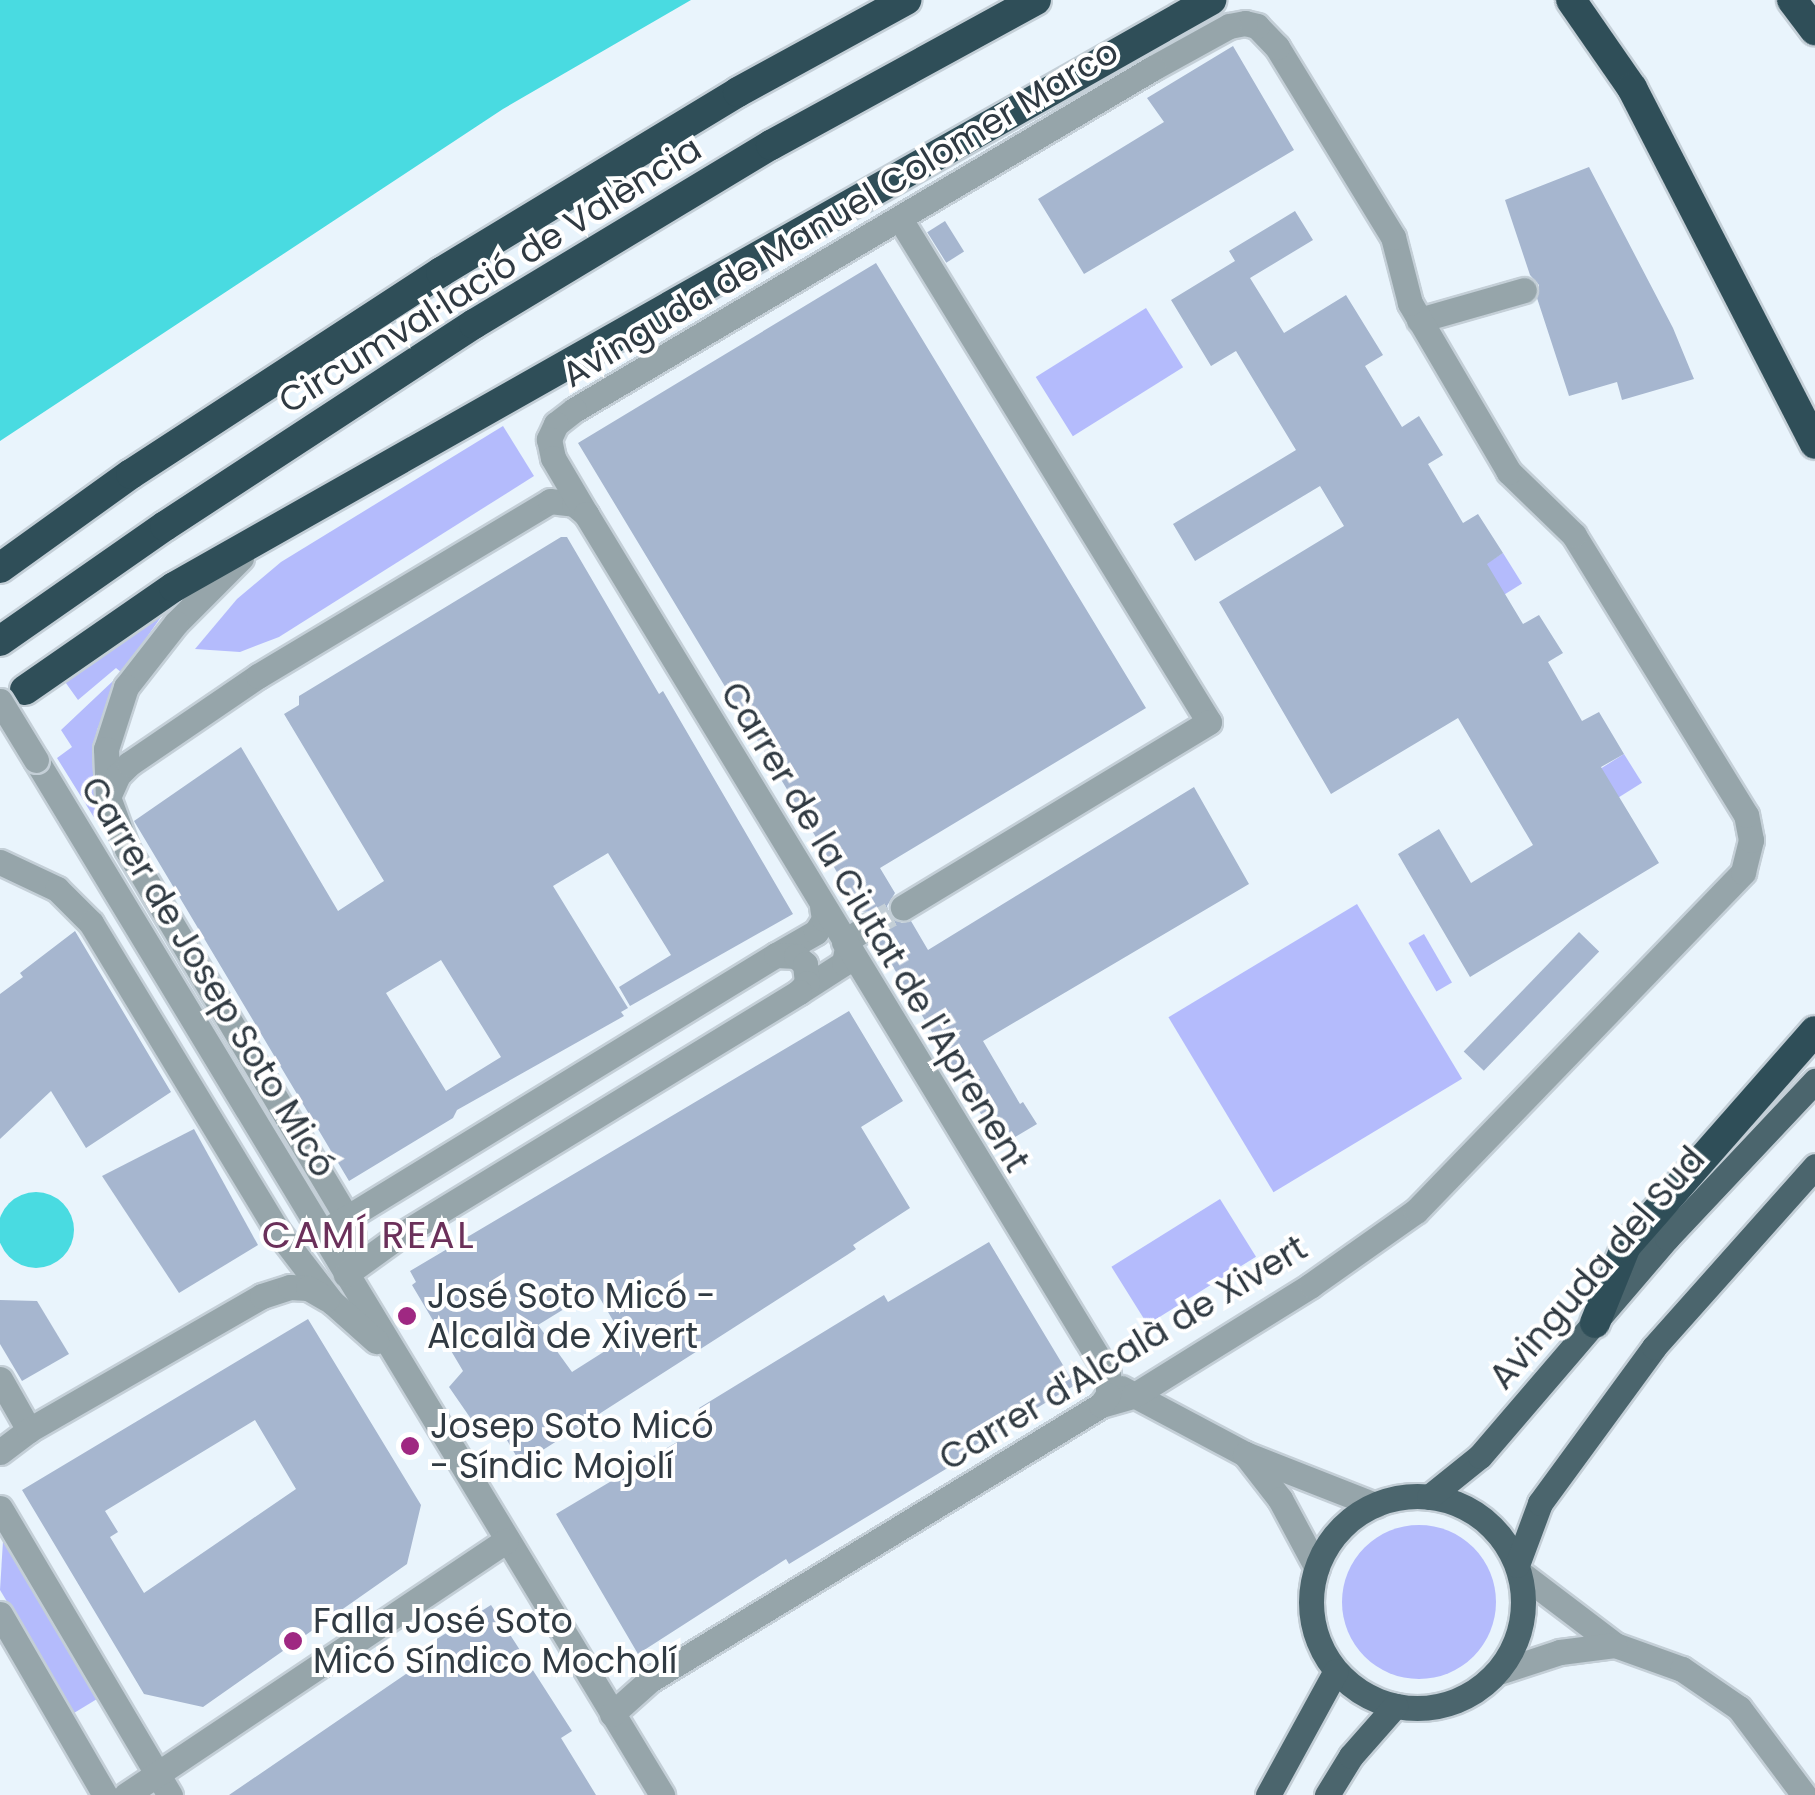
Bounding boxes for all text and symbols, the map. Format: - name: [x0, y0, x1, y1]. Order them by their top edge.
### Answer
- street label: Avinguda de Manuel Colomer Marco: [554, 30, 1126, 396]
- street label: Circumval·lació de València: [271, 127, 709, 423]
- street label: Carrer de la Ciutat de l'Aprenent: [712, 675, 1038, 1179]
- street label: Carrer de Josep Soto Micó: [72, 769, 344, 1185]
- street label: Avinguda del Sud: [1480, 1138, 1714, 1398]
- district label: CAMÍ REAL: [262, 1212, 476, 1258]
- street label: Carrer d'Alcalà de Xivert: [932, 1227, 1314, 1479]
- place label: José Soto Micó - Alcalà de Xivert: [427, 1275, 716, 1357]
- marker: José Soto Micó - Alcalà de Xivert: [396, 1305, 418, 1327]
- place label: Josep Soto Micó - Síndic Mojolí: [430, 1405, 714, 1487]
- marker: Josep Soto Micó - Síndic Mojolí: [399, 1435, 421, 1457]
- place label: Falla José Soto Micó Síndico Mocholí: [313, 1600, 677, 1682]
- marker: Falla José Soto Micó Síndico Mocholí: [282, 1630, 304, 1652]

